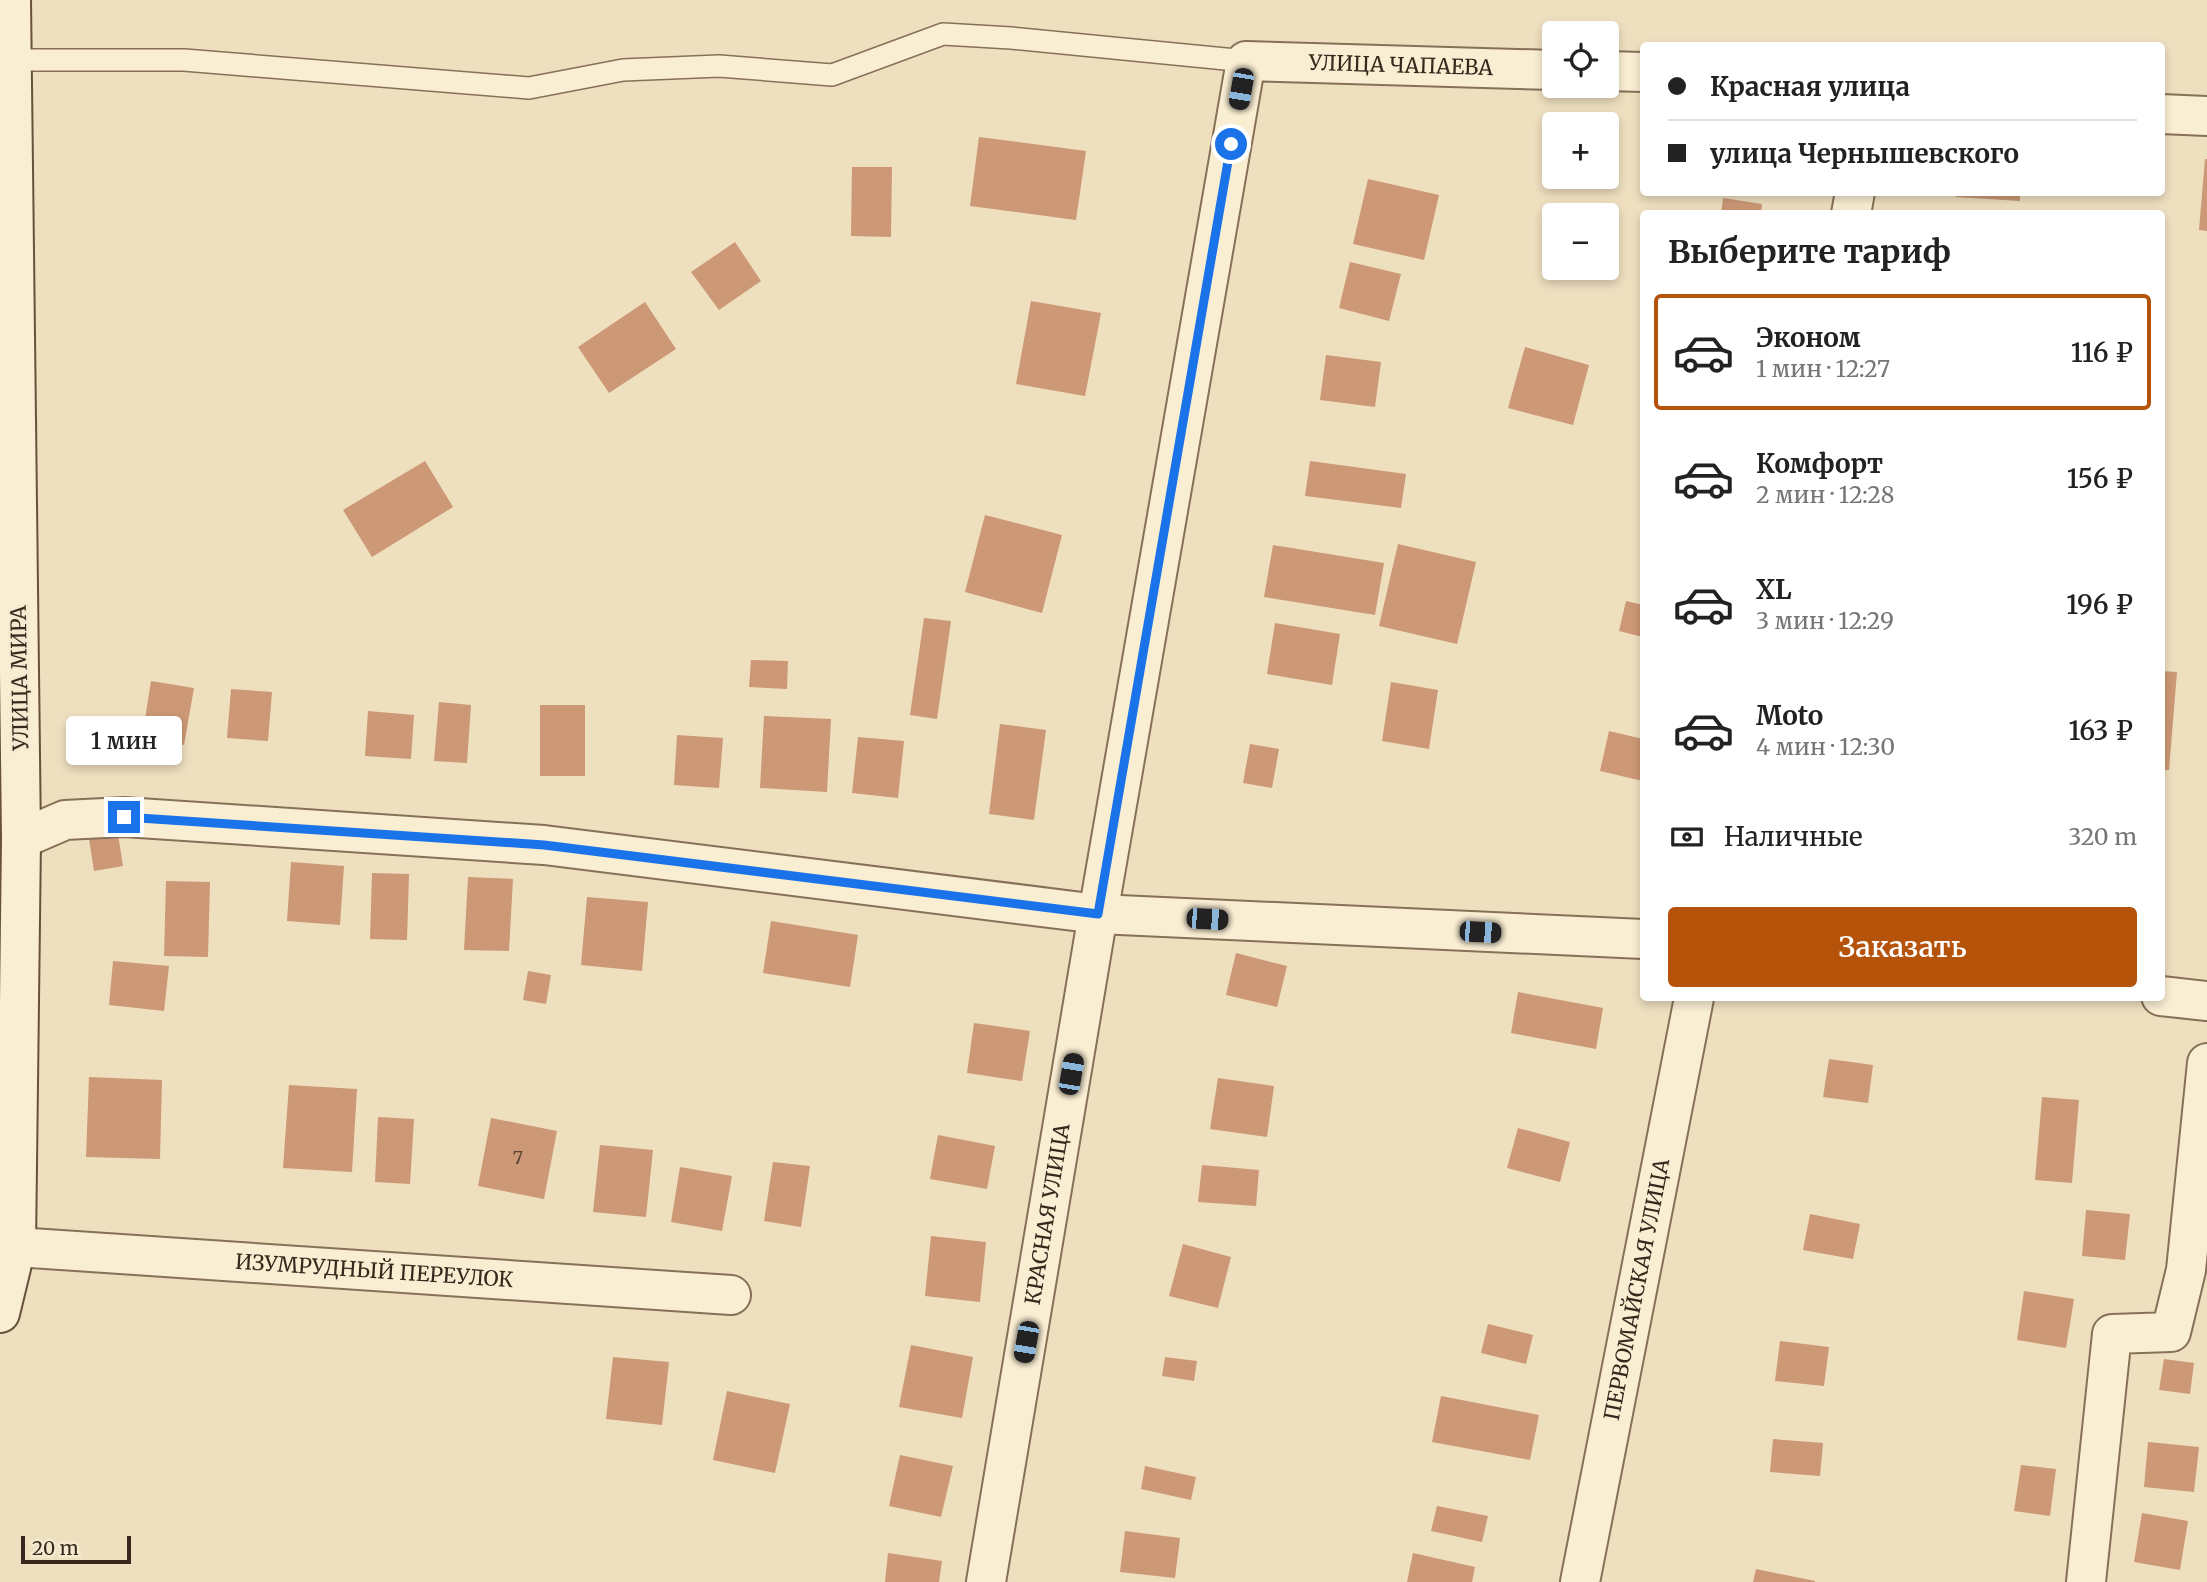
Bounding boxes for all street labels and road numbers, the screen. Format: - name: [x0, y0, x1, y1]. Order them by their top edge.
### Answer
- street label: УЛИЦА ЧАПАЕВА: [1307, 49, 1494, 81]
- street label: УЛИЦА МИРА: [5, 605, 34, 752]
- street label: КРАСНАЯ УЛИЦА: [1019, 1121, 1076, 1307]
- street label: ПЕРВОМАЙСКАЯ УЛИЦА: [1598, 1156, 1675, 1423]
- street label: ИЗУМРУДНЫЙ ПЕРЕУЛОК: [234, 1248, 514, 1293]

